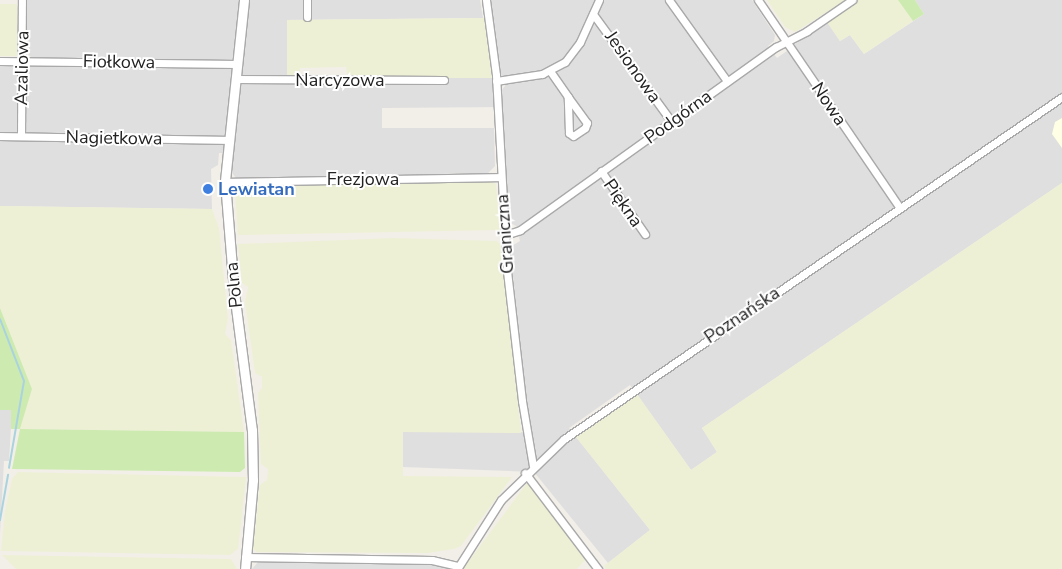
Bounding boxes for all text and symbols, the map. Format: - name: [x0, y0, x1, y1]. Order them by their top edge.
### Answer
- street label: Jesionowa: [600, 27, 666, 107]
- street label: Azaliowa: [11, 30, 33, 106]
- street label: Fiołkowa: [83, 51, 155, 73]
- street label: Narcyzowa: [295, 69, 385, 91]
- street label: Nowa: [807, 78, 851, 130]
- street label: Podgórna: [640, 85, 716, 149]
- street label: Nagietkowa: [66, 126, 162, 150]
- street label: Frezjowa: [327, 168, 399, 190]
- street label: Piękna: [599, 175, 647, 231]
- place label: Lewiatan: [218, 178, 295, 200]
- marker: Lewiatan: [202, 183, 214, 195]
- street label: Graniczna: [491, 193, 519, 275]
- street label: Polna: [221, 261, 247, 309]
- street label: Poznańska: [700, 282, 784, 348]

